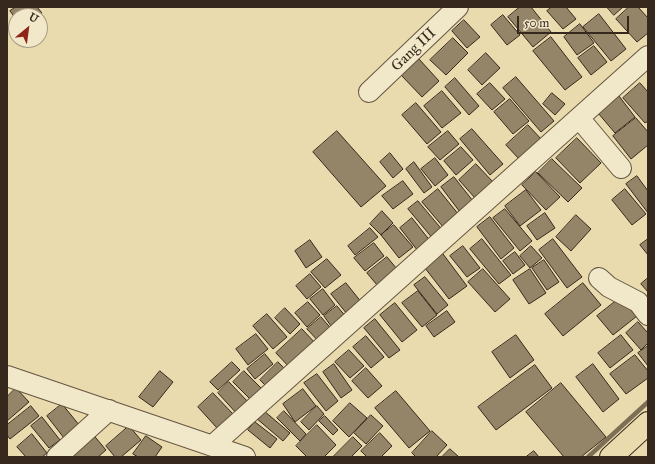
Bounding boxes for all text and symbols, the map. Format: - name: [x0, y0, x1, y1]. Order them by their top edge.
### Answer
- north arrow: [8, 8, 48, 48]
- scale bar: [519, 8, 631, 34]
- text: U: [27, 10, 41, 26]
- text: 50 m: [524, 16, 549, 30]
- street label: Gang III: [388, 24, 440, 76]

